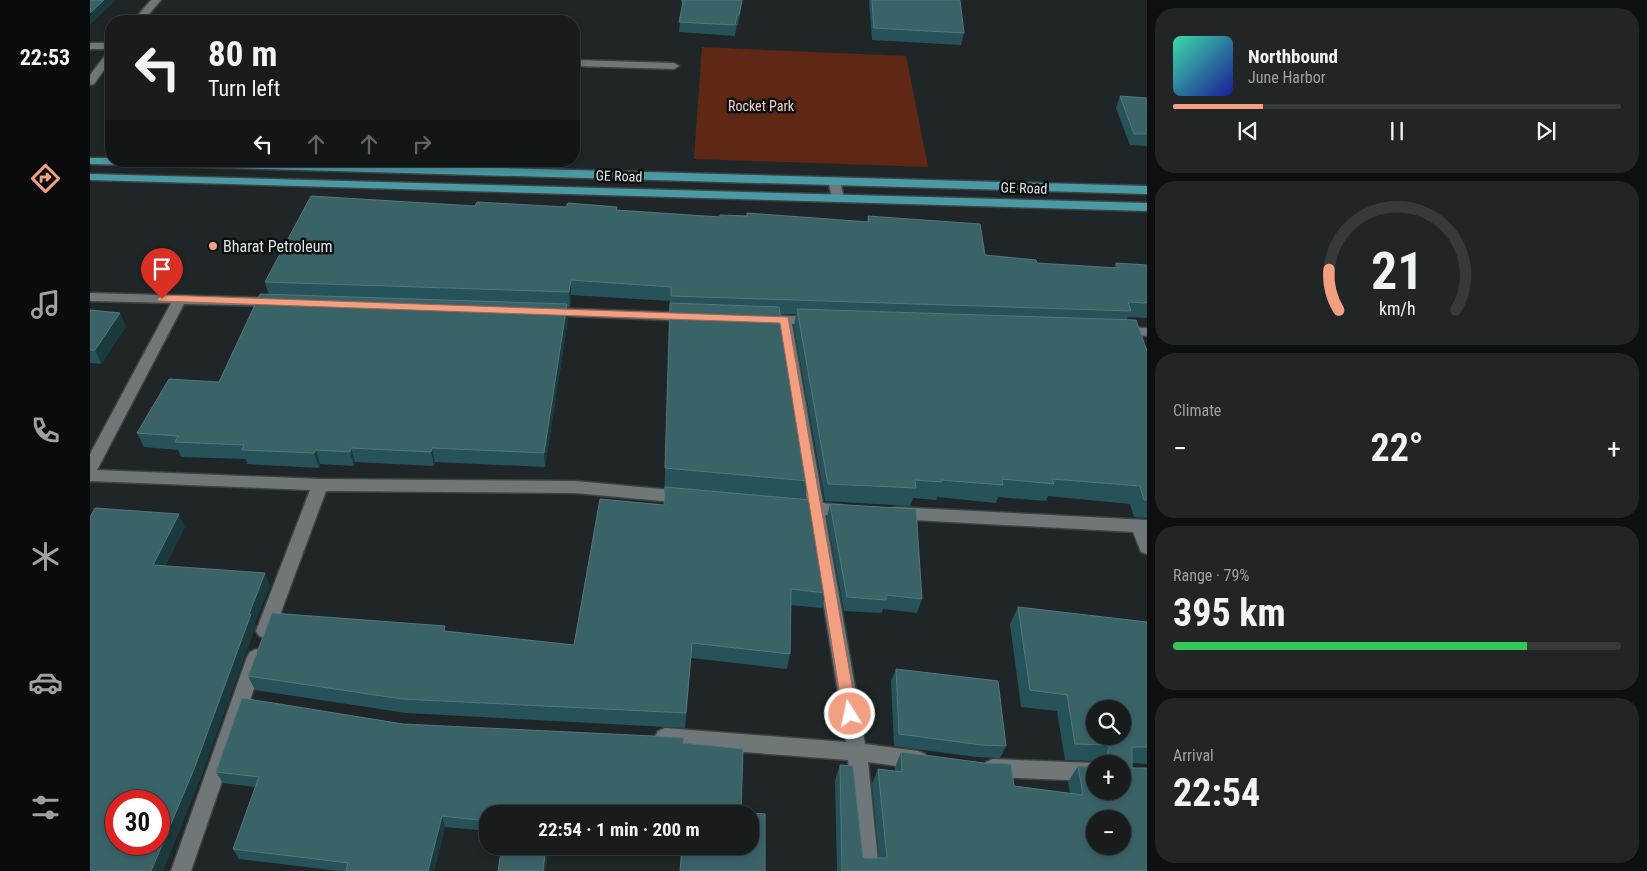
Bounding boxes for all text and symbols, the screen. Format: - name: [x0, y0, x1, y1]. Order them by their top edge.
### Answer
- text: 80 m: [208, 34, 277, 75]
- icon: left: [125, 35, 190, 100]
- text: 22:53: [20, 45, 70, 70]
- text: Northbound: [1248, 45, 1338, 68]
- text: June Harbor: [1248, 68, 1326, 87]
- text: Turn left: [208, 76, 280, 101]
- park label: Rocket Park: [728, 98, 795, 114]
- icon: previous: [1234, 117, 1262, 145]
- icon: pause: [1383, 117, 1411, 145]
- icon: next: [1532, 117, 1560, 145]
- icon: left: [249, 130, 277, 158]
- icon: ahead: [302, 130, 330, 158]
- icon: ahead: [355, 130, 383, 158]
- icon: right: [408, 130, 436, 158]
- icon: directions: [28, 161, 63, 196]
- street label: GE Road: [595, 167, 643, 185]
- street label: GE Road: [1000, 179, 1048, 197]
- place label: Bharat Petroleum: [223, 237, 332, 256]
- marker: Bharat Petroleum: [207, 240, 219, 252]
- text: 21: [1371, 241, 1423, 302]
- pin: [141, 248, 183, 299]
- icon: arrive: [148, 255, 176, 283]
- icon: music: [28, 287, 63, 322]
- text: km/h: [1379, 298, 1415, 319]
- text: Climate: [1173, 401, 1221, 420]
- icon: phone: [28, 413, 63, 448]
- text: 22°: [1370, 426, 1424, 470]
- text: −: [1173, 432, 1187, 465]
- text: +: [1607, 432, 1621, 465]
- icon: climate: [28, 539, 63, 574]
- text: Range · 79%: [1173, 566, 1249, 585]
- text: 395 km: [1173, 591, 1286, 635]
- icon: car: [28, 665, 63, 700]
- position arrow: [823, 687, 875, 739]
- map controls: [1086, 700, 1131, 855]
- button: search: [1086, 700, 1131, 745]
- text: Arrival: [1173, 746, 1214, 765]
- button: +: [1086, 755, 1131, 800]
- text: 22:54: [1173, 771, 1260, 815]
- icon: filters: [28, 790, 63, 825]
- speed limit sign: 30: [105, 790, 170, 855]
- button: −: [1086, 810, 1131, 855]
- text: 22:54 · 1 min · 200 m: [538, 818, 700, 841]

